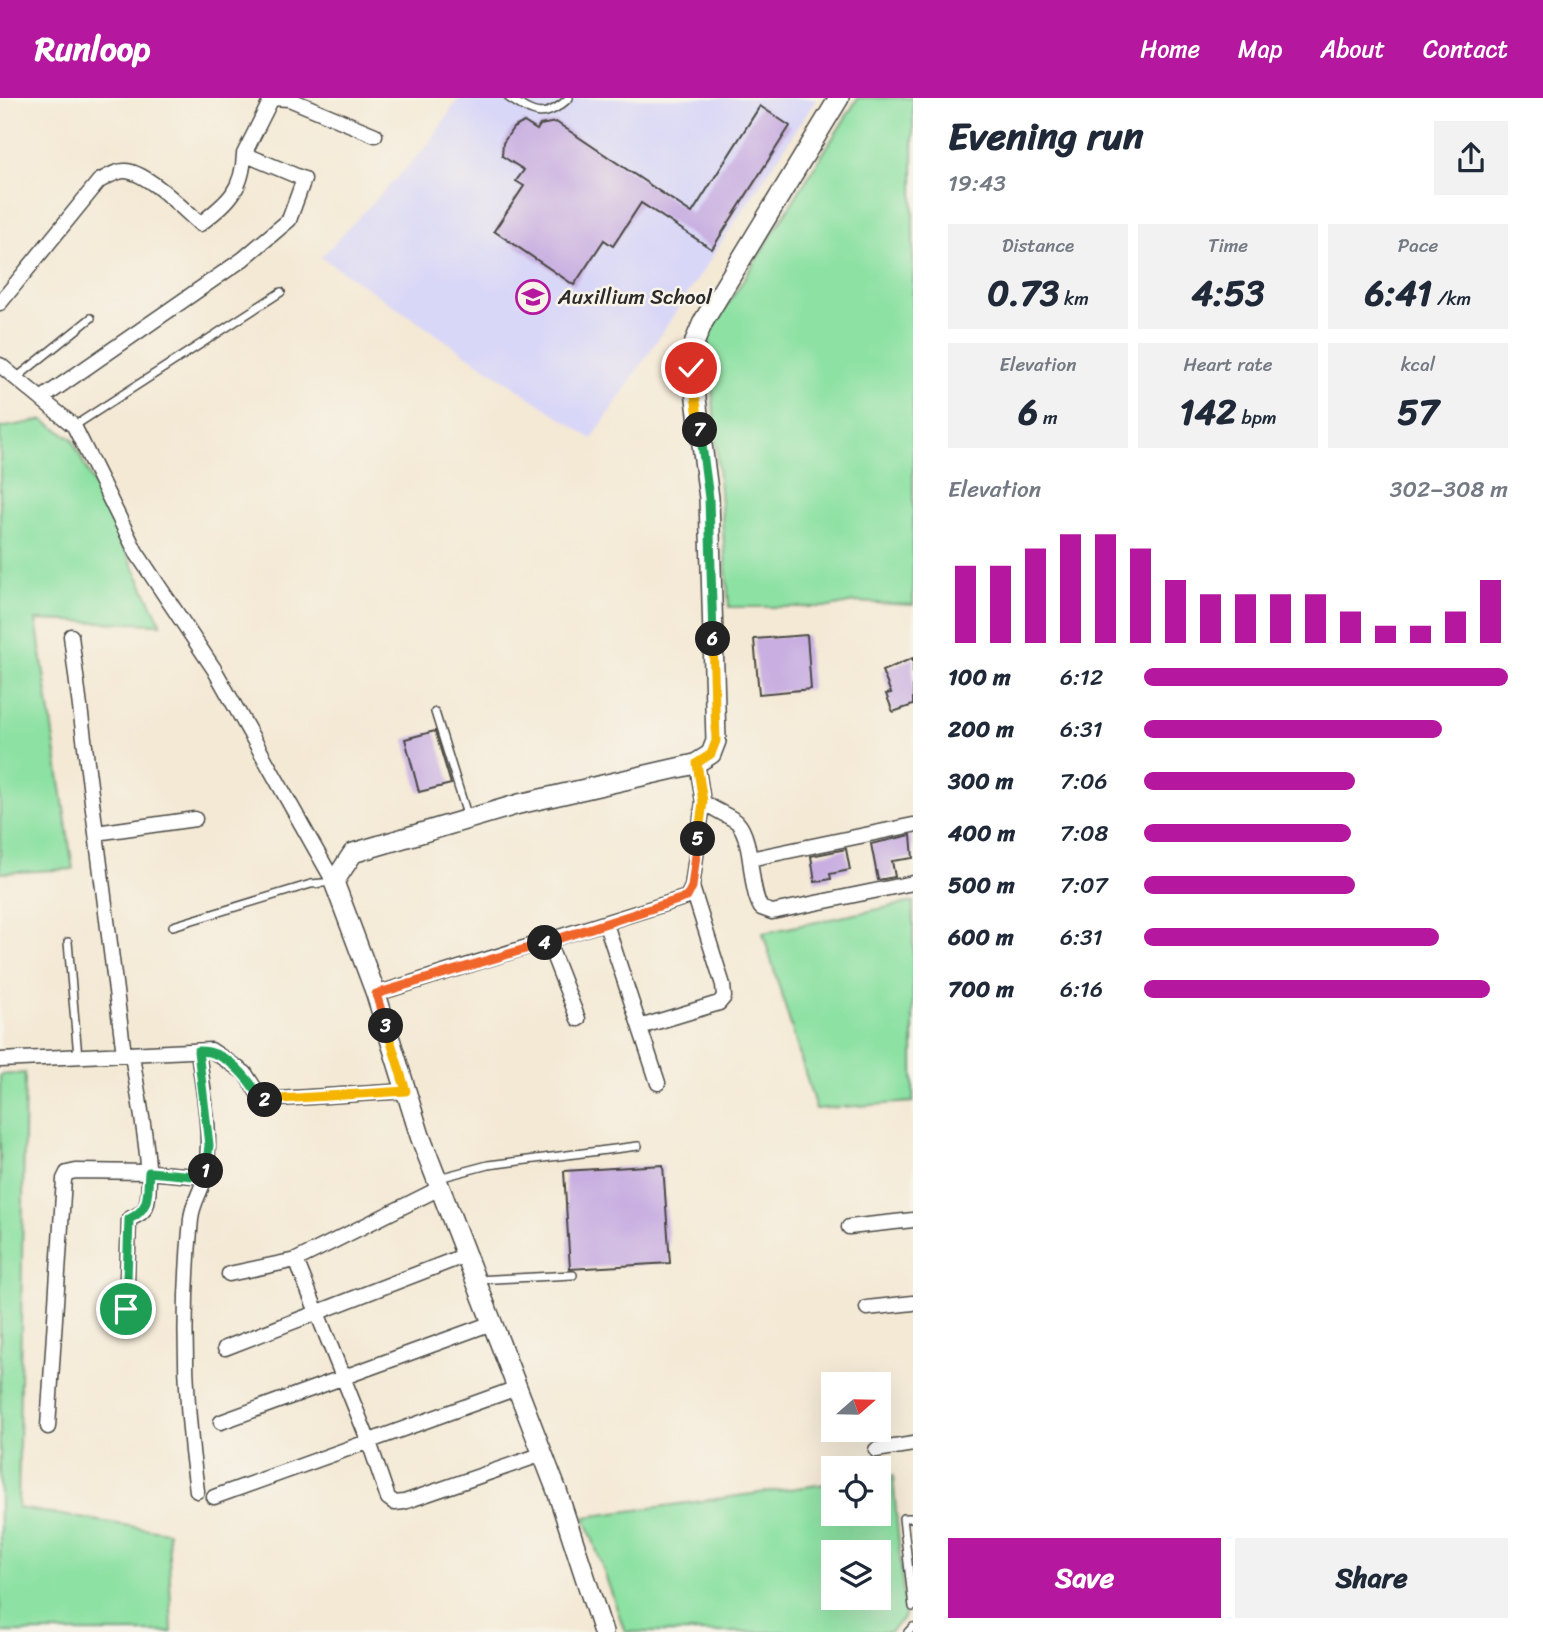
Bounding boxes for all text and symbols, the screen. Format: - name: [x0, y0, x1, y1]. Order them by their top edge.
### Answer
- text: Runloop: [35, 20, 150, 78]
- text: Home: [1140, 28, 1200, 70]
- text: Map: [1238, 28, 1282, 70]
- text: About: [1320, 28, 1385, 70]
- text: Contact: [1423, 28, 1508, 70]
- text: Evening run: [948, 103, 1144, 170]
- button: share: [1434, 121, 1508, 195]
- text: 19:43: [948, 163, 1006, 204]
- text: Distance: [1002, 229, 1074, 262]
- text: Time: [1208, 229, 1248, 262]
- text: Pace: [1398, 229, 1438, 262]
- text: 0.73: [987, 262, 1059, 324]
- text: 4:53: [1191, 262, 1265, 324]
- text: 6:41: [1365, 262, 1432, 324]
- school or university icon: Auxillium School: [514, 278, 552, 316]
- place label: Auxillium School: [557, 278, 713, 316]
- text: km: [1059, 282, 1089, 315]
- text: /km: [1432, 282, 1471, 315]
- pin: [661, 338, 721, 398]
- text: Elevation: [1000, 348, 1076, 381]
- text: Heart rate: [1183, 348, 1273, 381]
- text: kcal: [1401, 348, 1435, 381]
- icon: check: [672, 349, 710, 387]
- text: 6: [1018, 381, 1038, 443]
- text: 142: [1179, 381, 1237, 443]
- text: 57: [1397, 381, 1439, 443]
- text: m: [1038, 401, 1058, 434]
- text: bpm: [1237, 401, 1277, 434]
- pin: 7: [682, 412, 718, 448]
- text: 7: [694, 413, 705, 446]
- text: Elevation: [948, 469, 1041, 510]
- text: 302–308 m: [1390, 469, 1508, 510]
- pin: 6: [696, 622, 730, 656]
- text: 6: [707, 622, 718, 655]
- text: 100 m: [948, 657, 1011, 698]
- text: 6:12: [1060, 657, 1103, 698]
- text: 200 m: [948, 709, 1014, 750]
- text: 6:31: [1060, 709, 1103, 750]
- text: 300 m: [948, 761, 1013, 802]
- text: 7:06: [1060, 761, 1108, 802]
- text: 400 m: [948, 813, 1015, 854]
- text: 7:08: [1060, 813, 1108, 854]
- pin: 5: [680, 822, 716, 856]
- text: 5: [692, 822, 703, 855]
- text: 500 m: [948, 865, 1015, 906]
- text: 7:07: [1060, 865, 1108, 906]
- text: 600 m: [948, 917, 1014, 958]
- text: 6:31: [1060, 917, 1103, 958]
- pin: 4: [528, 926, 562, 960]
- text: 4: [539, 926, 550, 959]
- text: 700 m: [948, 969, 1014, 1010]
- text: 6:16: [1060, 969, 1103, 1010]
- pin: 3: [368, 1009, 404, 1044]
- text: 3: [380, 1009, 391, 1042]
- pin: 2: [247, 1082, 282, 1118]
- text: 2: [259, 1083, 270, 1116]
- pin: 1: [188, 1154, 224, 1188]
- text: 1: [201, 1154, 210, 1187]
- pin: [96, 1279, 156, 1339]
- icon: arrive: [107, 1290, 145, 1328]
- north arrow: [821, 1372, 891, 1442]
- map controls: [821, 1372, 891, 1610]
- button: locate: [821, 1456, 891, 1526]
- button: Save: [948, 1538, 1221, 1618]
- button: Share: [1235, 1538, 1508, 1618]
- button: layers: [821, 1540, 891, 1610]

